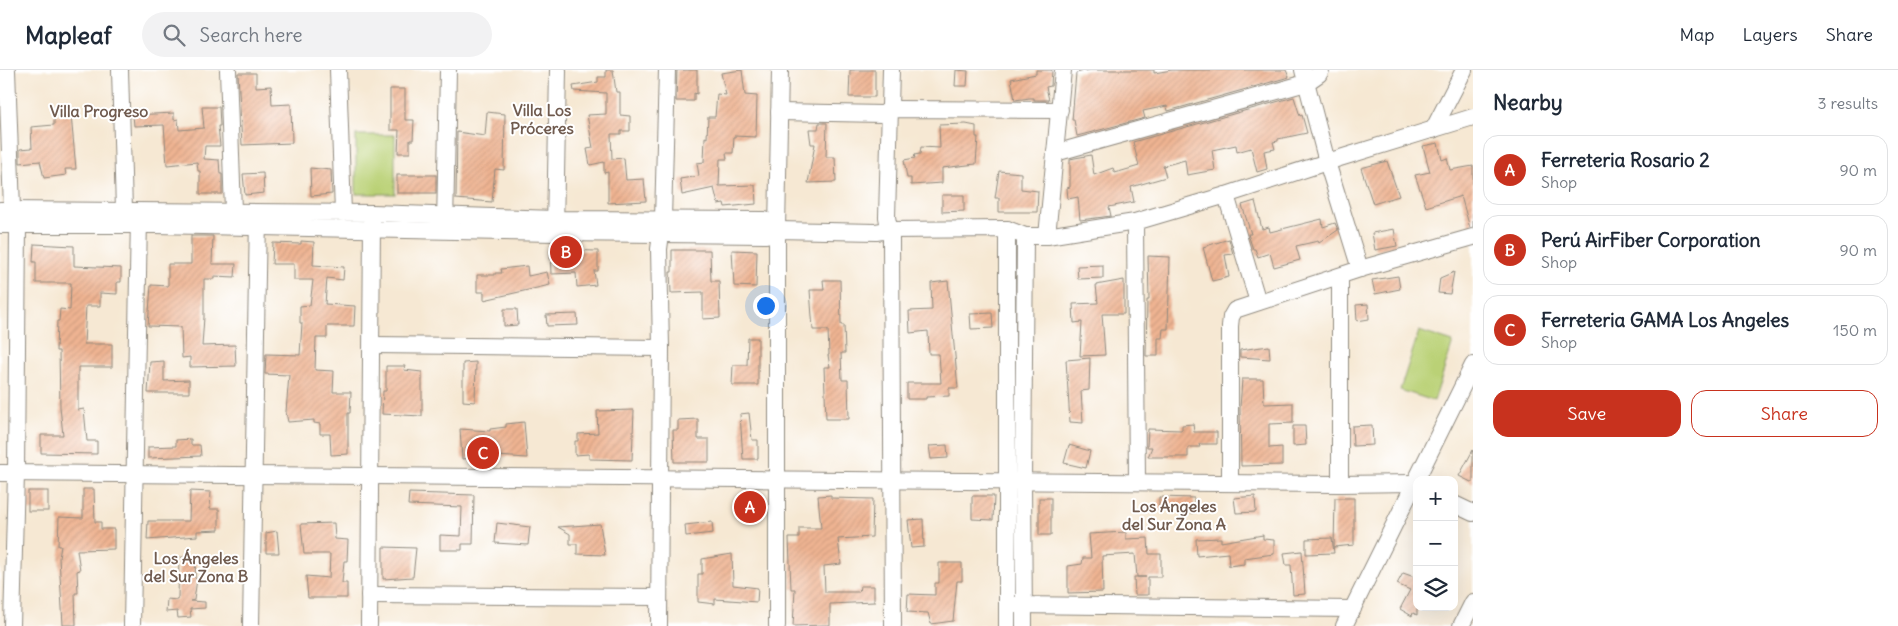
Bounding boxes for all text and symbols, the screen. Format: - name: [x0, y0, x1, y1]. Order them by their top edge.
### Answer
- search box: [142, 12, 492, 57]
- text: Mapleaf: [25, 20, 112, 50]
- icon: search: [160, 21, 188, 49]
- text: Search here: [200, 23, 303, 47]
- text: Map: [1679, 23, 1714, 46]
- text: Layers: [1742, 23, 1798, 46]
- text: Share: [1826, 23, 1873, 46]
- text: Nearby: [1493, 89, 1563, 116]
- text: 3 results: [1818, 93, 1878, 113]
- district label: Villa Los Próceres: [510, 100, 574, 138]
- district label: Villa Progreso: [50, 101, 148, 122]
- text: Ferreteria Rosario 2: [1541, 148, 1710, 172]
- text: A: [1505, 160, 1515, 180]
- text: 90 m: [1839, 160, 1877, 180]
- text: Shop: [1541, 172, 1577, 192]
- text: Perú AirFiber Corporation: [1541, 228, 1761, 252]
- pin: B: [550, 233, 582, 271]
- text: B: [1505, 240, 1515, 260]
- text: 90 m: [1839, 240, 1877, 260]
- text: Shop: [1541, 252, 1577, 272]
- your location: [753, 293, 779, 319]
- text: Ferreteria GAMA Los Angeles: [1541, 308, 1789, 332]
- text: C: [1505, 320, 1515, 340]
- text: 150 m: [1833, 320, 1877, 340]
- text: Shop: [1541, 332, 1577, 352]
- button: Save: [1493, 390, 1681, 437]
- button: Share: [1691, 390, 1878, 437]
- pin: C: [467, 434, 499, 472]
- map controls: [1413, 476, 1458, 611]
- button: +: [1413, 476, 1458, 521]
- pin: A: [734, 488, 766, 526]
- district label: Los Ángeles del Sur Zona A: [1122, 496, 1226, 534]
- button: −: [1413, 521, 1458, 566]
- district label: Los Ángeles del Sur Zona B: [144, 548, 249, 586]
- button: layers: [1413, 566, 1458, 611]

